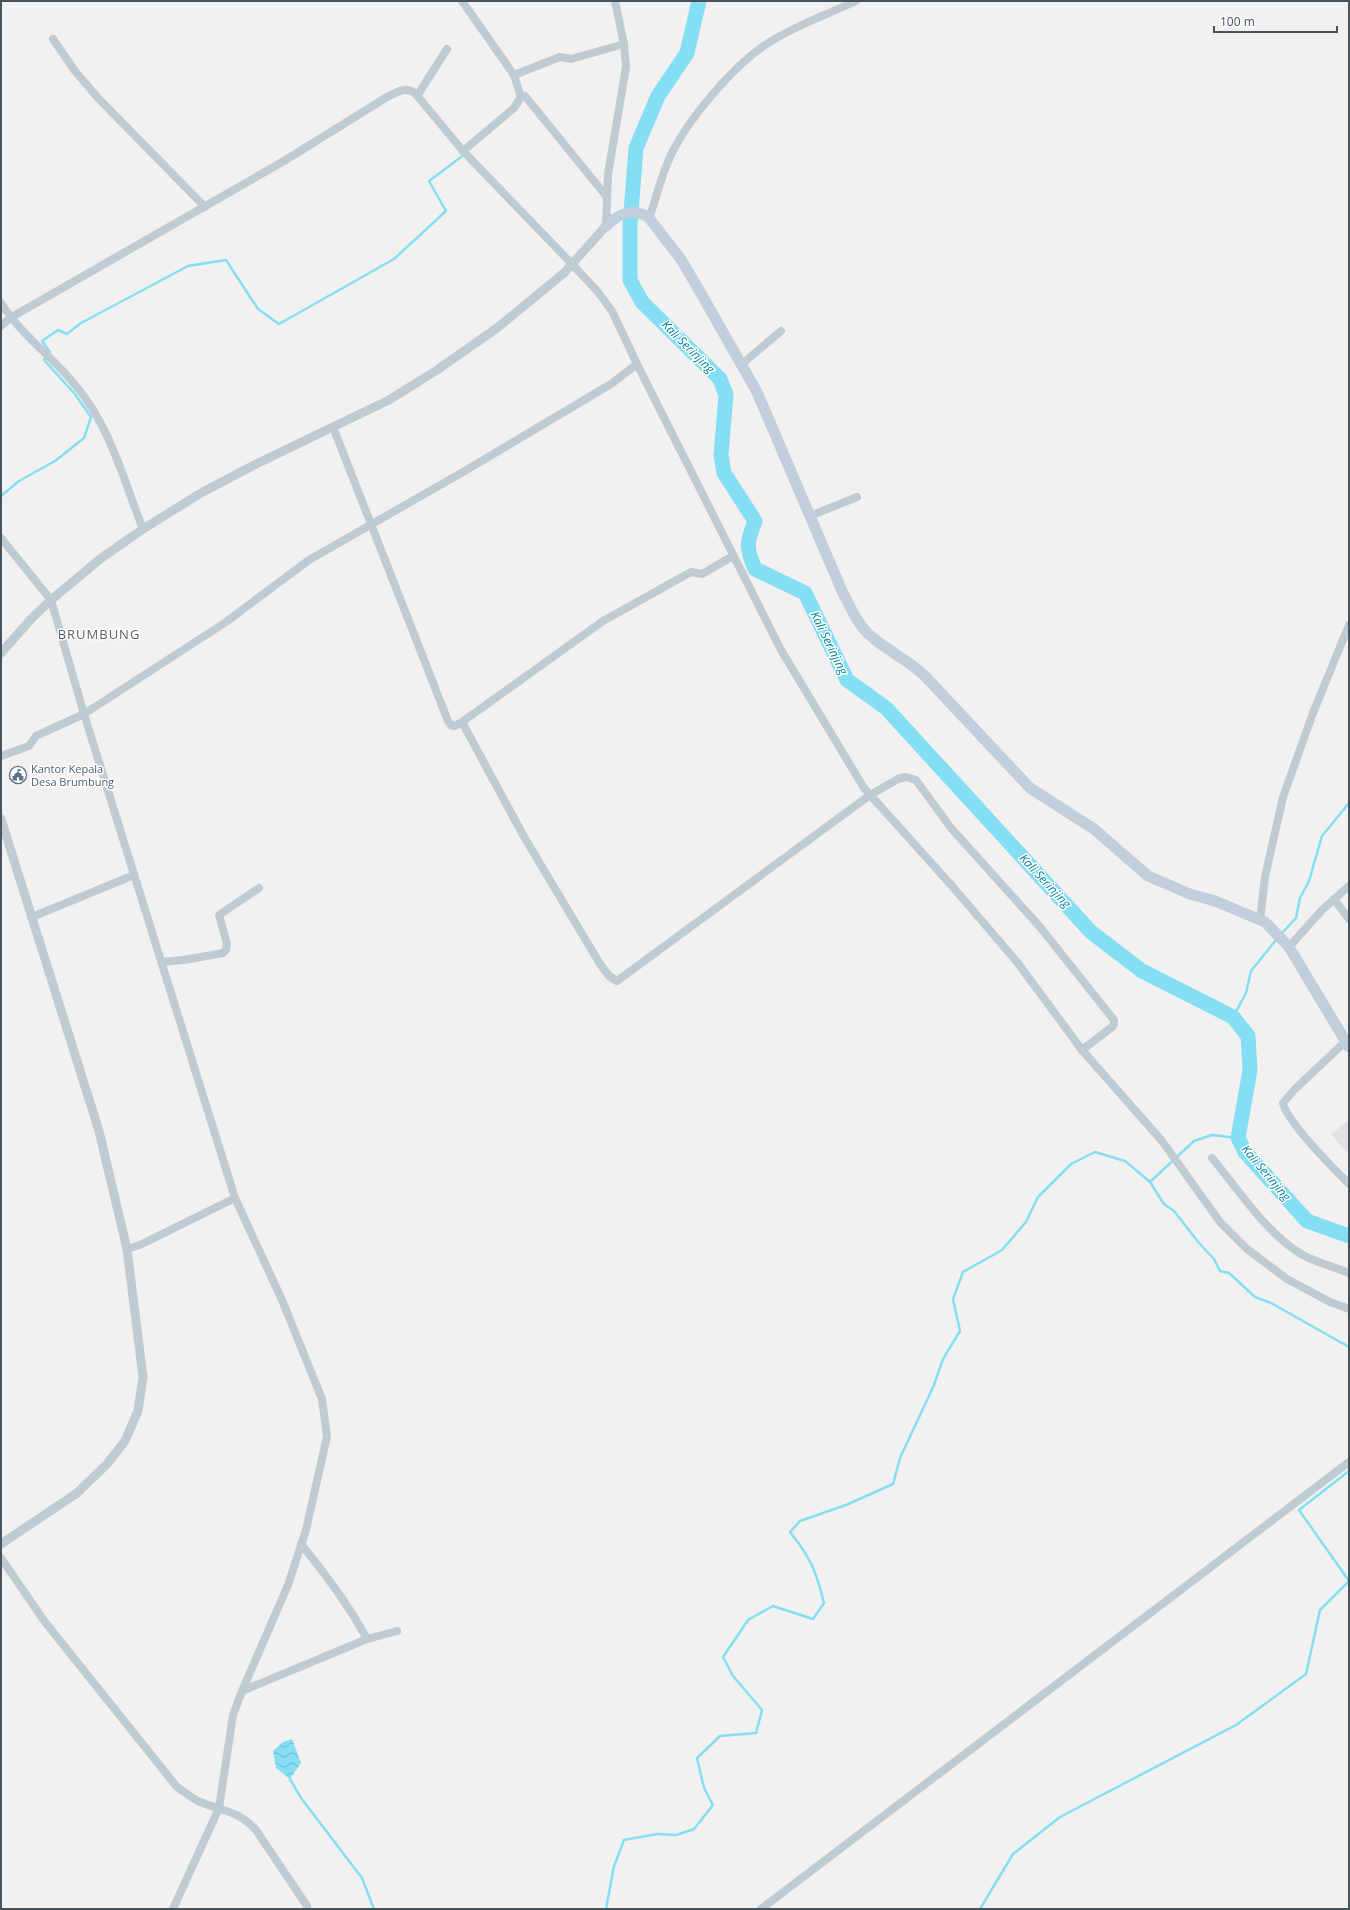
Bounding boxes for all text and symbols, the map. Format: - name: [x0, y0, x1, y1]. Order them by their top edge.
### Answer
- scale bar: [1214, 8, 1337, 34]
- text: 100 m: [1220, 13, 1255, 30]
- water label: Kali Serinjing: [658, 316, 719, 377]
- water label: Kali Serinjing: [807, 608, 852, 678]
- district label: BRUMBUNG: [58, 625, 140, 643]
- place label: Kantor Kepala Desa Brumbung: [31, 761, 114, 789]
- public building icon: Kantor Kepala Desa Brumbung: [8, 765, 28, 785]
- water label: Kali Serinjing: [1016, 850, 1075, 912]
- water label: Kali Serinjing: [1238, 1141, 1295, 1205]

